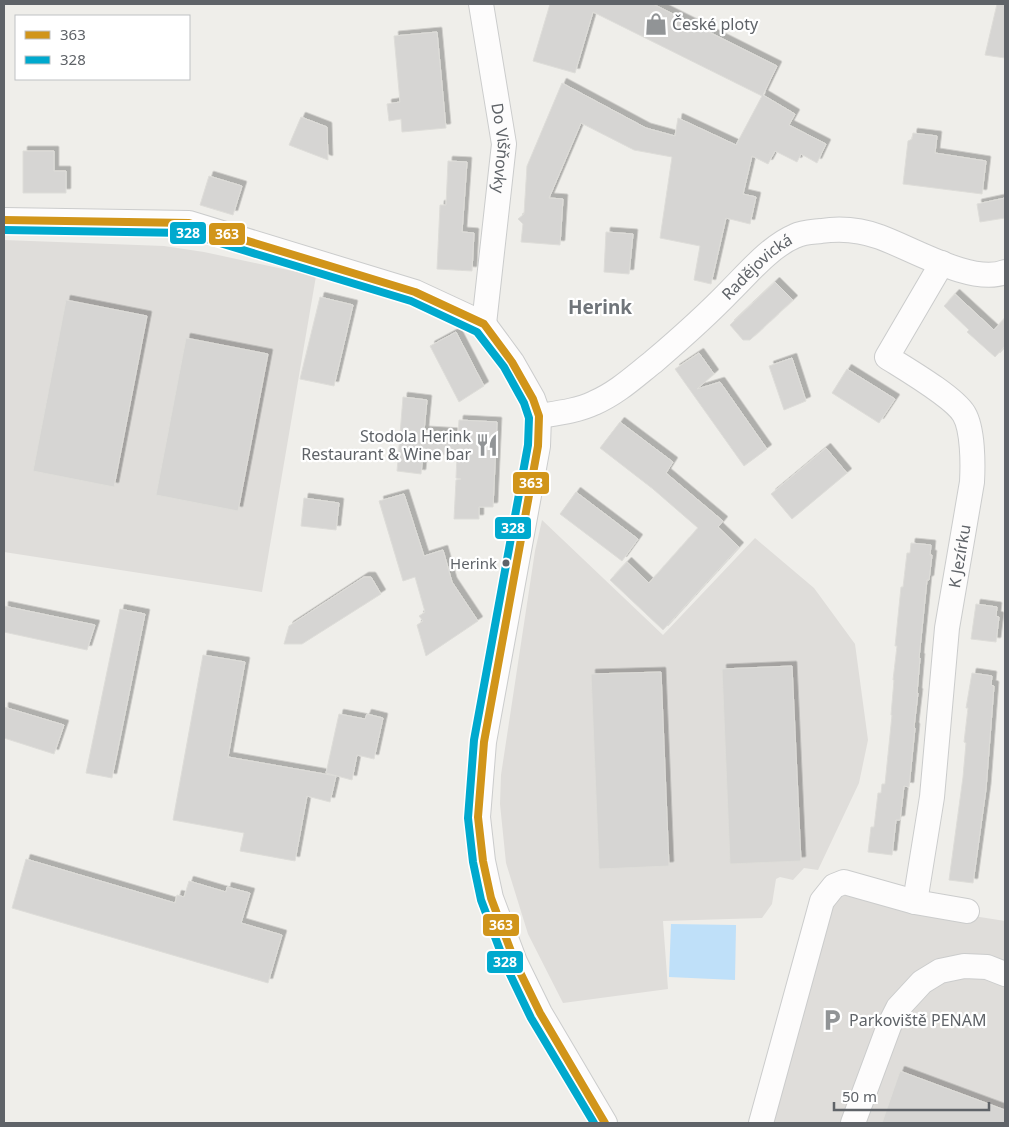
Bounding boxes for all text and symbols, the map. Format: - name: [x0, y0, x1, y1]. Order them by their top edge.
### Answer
- shop icon: České ploty: [643, 11, 669, 37]
- place label: České ploty: [672, 13, 759, 35]
- legend: [15, 15, 190, 80]
- text: 363: [60, 24, 86, 44]
- text: 328: [60, 49, 86, 69]
- street label: Do Višňovky: [486, 101, 515, 195]
- line badge: 328: [169, 221, 207, 245]
- line badge: 363: [208, 222, 246, 246]
- text: 328: [176, 223, 200, 242]
- text: 363: [215, 224, 239, 243]
- street label: Radějovická: [717, 228, 796, 304]
- district label: Herink: [568, 294, 632, 320]
- place label: Stodola Herink Restaurant & Wine bar: [301, 425, 471, 465]
- restaurant icon: Stodola Herink Restaurant & Wine bar: [474, 432, 500, 458]
- line badge: 363: [512, 471, 550, 495]
- text: 363: [519, 473, 543, 492]
- line badge: 328: [494, 516, 532, 540]
- text: 328: [501, 518, 525, 537]
- street label: K Jezírku: [943, 523, 976, 589]
- place label: Herink: [450, 553, 497, 573]
- marker: Herink: [501, 558, 511, 568]
- line badge: 363: [482, 913, 520, 937]
- text: 363: [489, 915, 513, 934]
- line badge: 328: [486, 950, 524, 974]
- text: 328: [493, 952, 517, 971]
- parking icon: Parkoviště PENAM: [819, 1007, 845, 1033]
- place label: Parkoviště PENAM: [849, 1009, 987, 1031]
- scale bar: [834, 1080, 989, 1112]
- text: 50 m: [842, 1086, 877, 1106]

